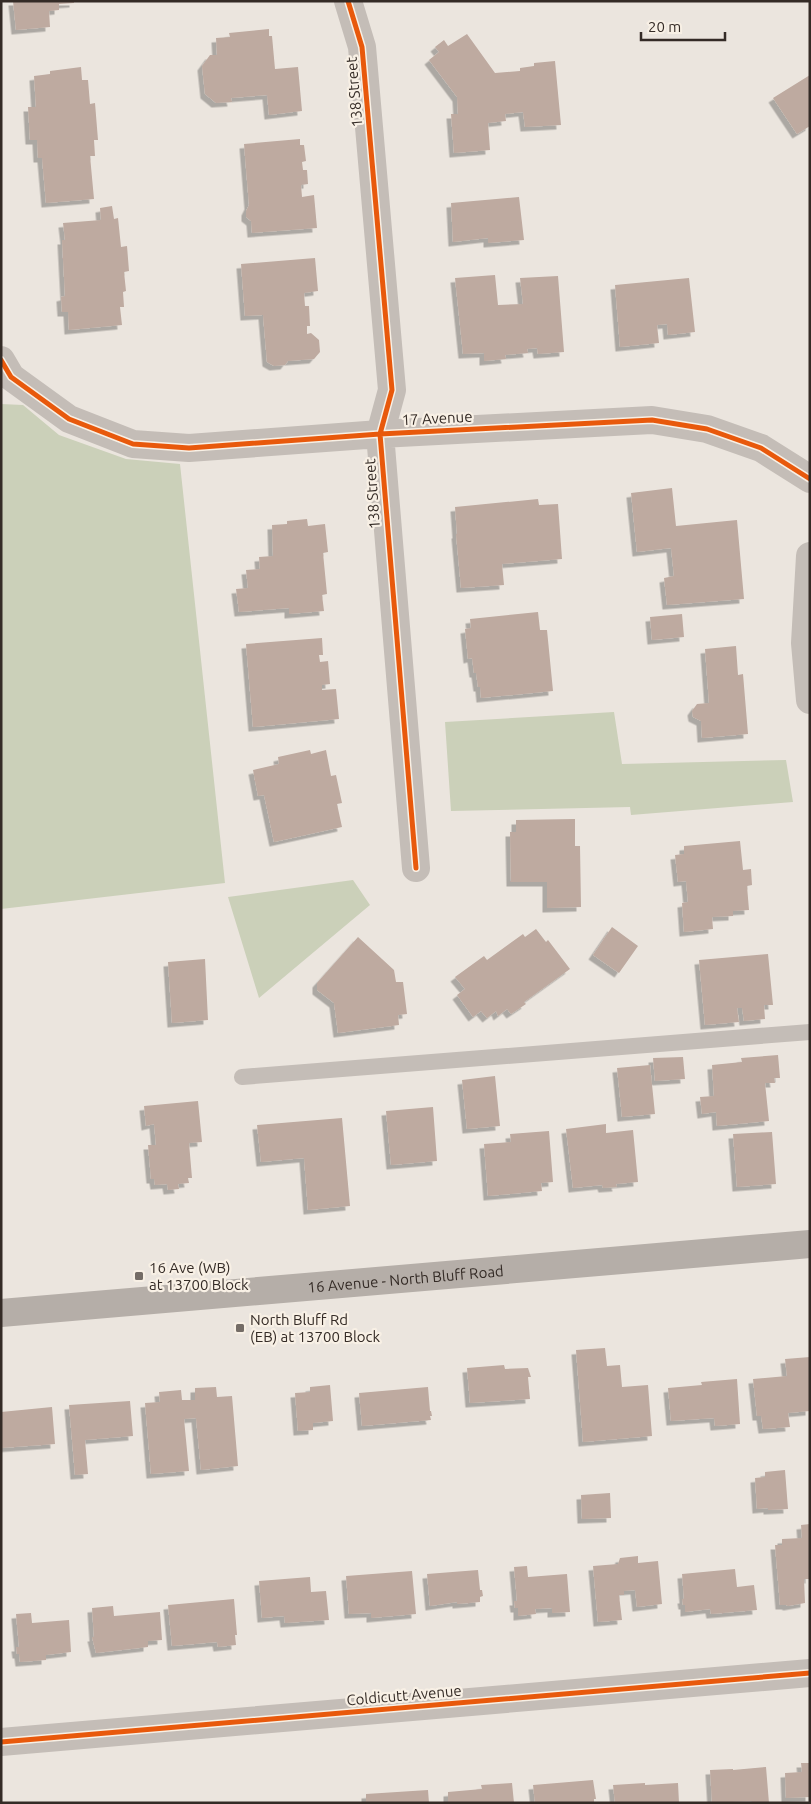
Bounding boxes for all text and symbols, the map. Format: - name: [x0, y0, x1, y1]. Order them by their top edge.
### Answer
- scale bar: [641, 10, 725, 42]
- text: 20 m: [648, 18, 681, 35]
- street label: 138 Street: [342, 56, 366, 128]
- street label: 17 Avenue: [401, 408, 473, 428]
- street label: 138 Street: [361, 458, 383, 530]
- place label: 16 Ave (WB) at 13700 Block: [149, 1259, 249, 1293]
- street label: 16 Avenue - North Bluff Road: [307, 1262, 504, 1295]
- marker: 16 Ave (WB) at 13700 Block: [133, 1270, 145, 1282]
- place label: North Bluff Rd (EB) at 13700 Block: [250, 1311, 381, 1345]
- marker: North Bluff Rd (EB) at 13700 Block: [234, 1322, 246, 1334]
- street label: Coldicutt Avenue: [346, 1681, 462, 1709]

